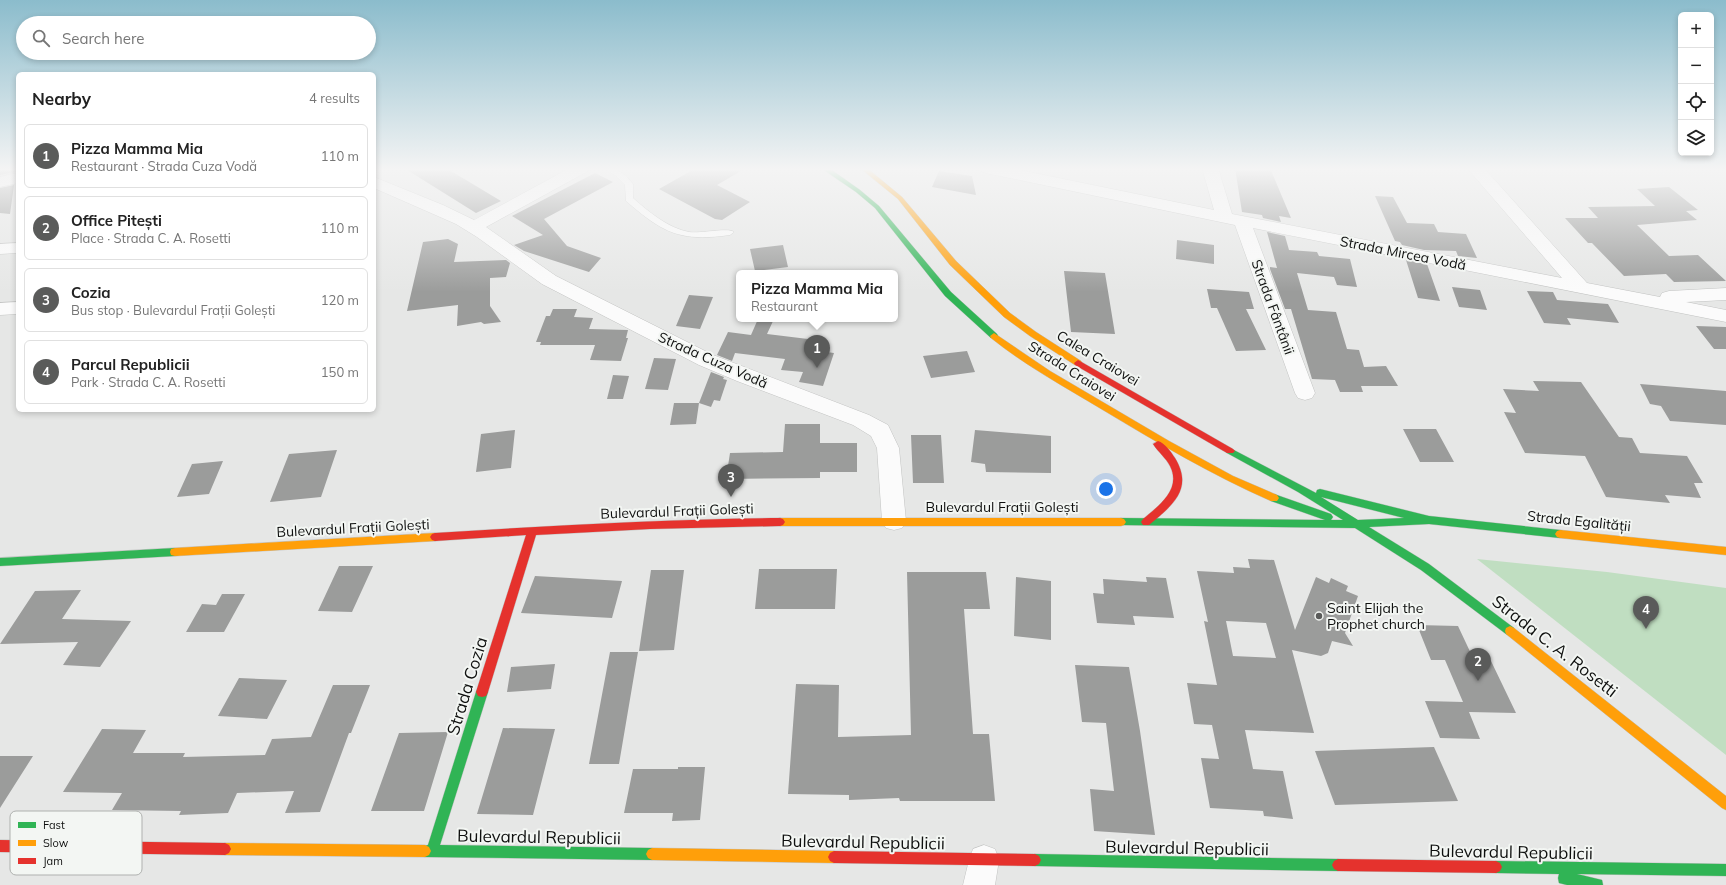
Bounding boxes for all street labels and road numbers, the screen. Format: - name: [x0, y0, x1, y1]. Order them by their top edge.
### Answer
- street label: Strada Mircea Vodă: [1338, 232, 1468, 274]
- street label: Strada Fântânii: [1247, 257, 1299, 357]
- street label: Calea Craiovei: [1053, 326, 1143, 390]
- street label: Strada Cuza Vodă: [655, 328, 771, 392]
- street label: Strada Craiovei: [1025, 337, 1119, 405]
- street label: Bulevardul Frații Golești: [925, 498, 1079, 516]
- street label: Bulevardul Frații Golești: [600, 499, 754, 523]
- street label: Strada Egalității: [1526, 507, 1632, 535]
- street label: Bulevardul Frații Golești: [276, 515, 430, 541]
- street label: Strada C. A. Rosetti: [1488, 590, 1622, 701]
- street label: Strada Cozia: [442, 634, 491, 737]
- street label: Bulevardul Republicii: [457, 825, 621, 848]
- street label: Bulevardul Republicii: [781, 830, 945, 853]
- street label: Bulevardul Republicii: [1105, 836, 1269, 859]
- street label: Bulevardul Republicii: [1429, 840, 1593, 863]

